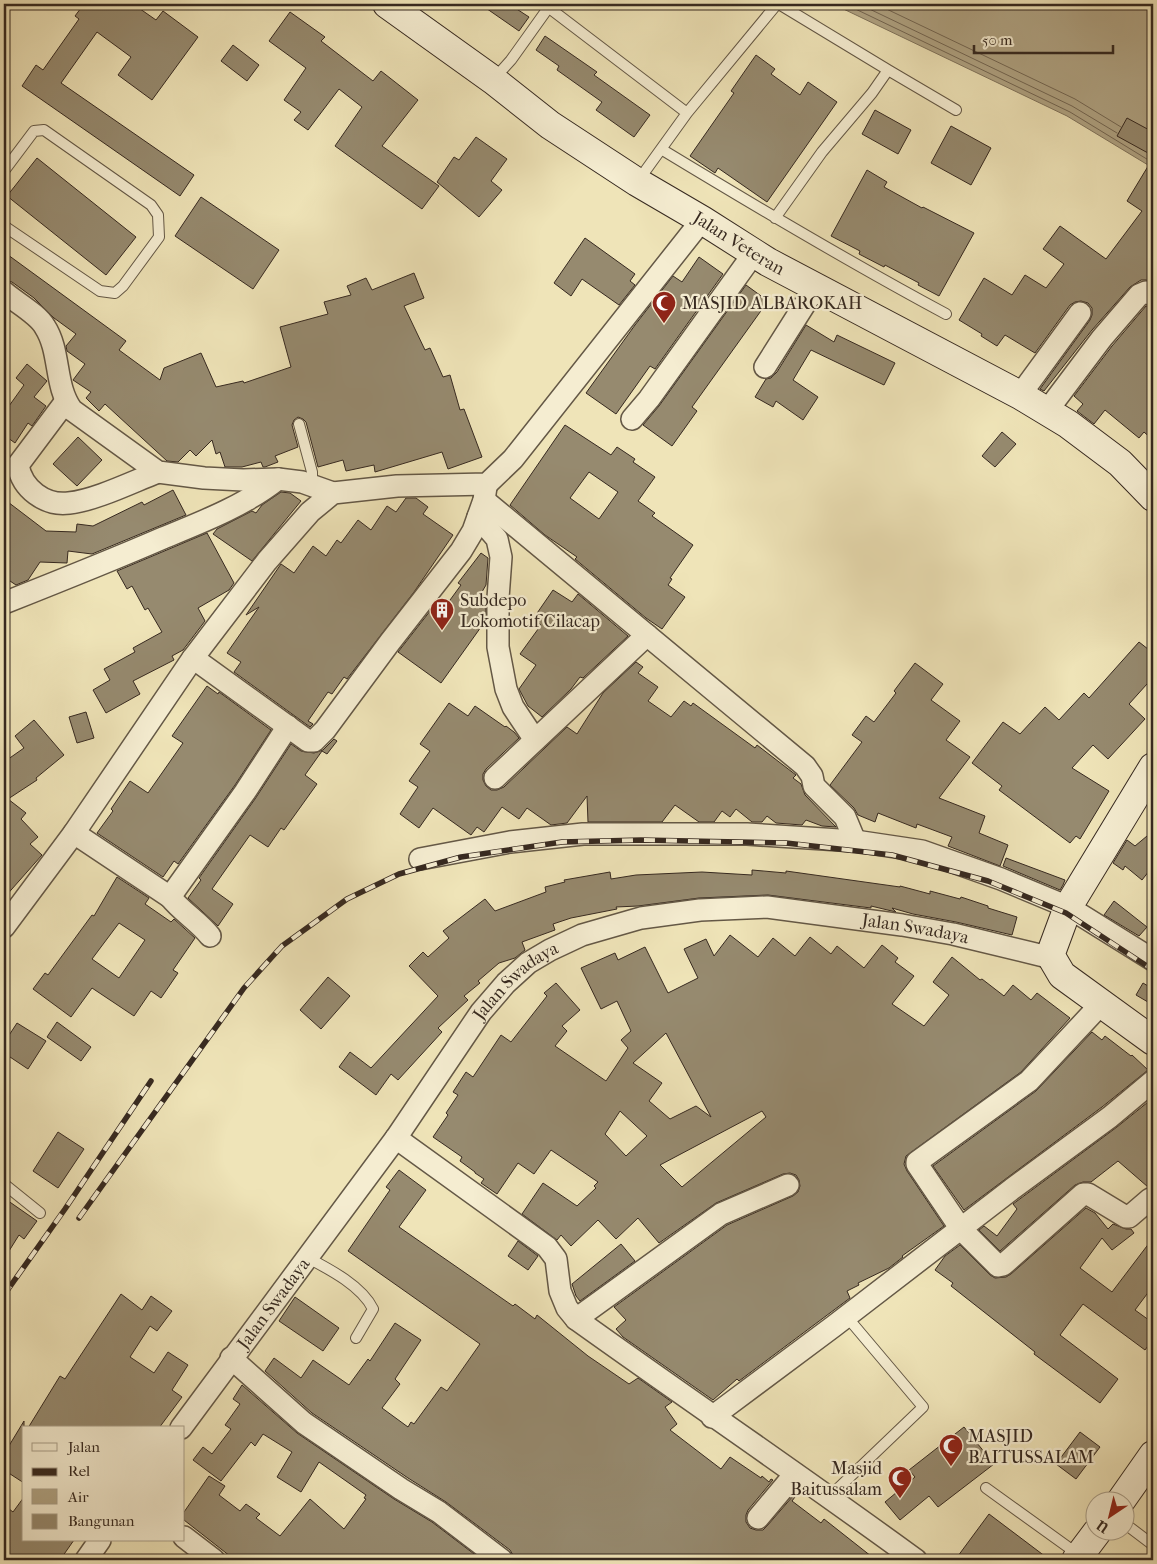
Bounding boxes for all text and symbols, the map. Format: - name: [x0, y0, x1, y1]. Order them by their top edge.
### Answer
- scale bar: [974, 22, 1113, 54]
- text: 50 m: [982, 31, 1013, 49]
- street label: Jalan Veteran: [688, 206, 789, 280]
- mosque icon: MASJID ALBAROKAH: [651, 290, 677, 324]
- place label: MASJID ALBAROKAH: [682, 293, 862, 314]
- place label: Subdepo Lokomotif Cilacap: [460, 590, 600, 632]
- building icon: Subdepo Lokomotif Cilacap: [429, 597, 455, 631]
- street label: Jalan Swadaya: [859, 909, 972, 948]
- street label: Jalan Swadaya: [467, 937, 562, 1026]
- street label: Jalan Swadaya: [231, 1253, 314, 1355]
- legend: [22, 1426, 185, 1542]
- place label: MASJID BAITUSSALAM: [968, 1426, 1094, 1468]
- mosque icon: MASJID BAITUSSALAM: [938, 1433, 964, 1467]
- text: Jalan: [67, 1438, 100, 1456]
- place label: Masjid Baitussalam: [790, 1458, 882, 1500]
- text: Rel: [68, 1462, 90, 1480]
- mosque icon: Masjid Baitussalam: [887, 1465, 913, 1499]
- text: Air: [67, 1488, 89, 1506]
- north arrow: [1084, 1492, 1134, 1542]
- text: Bangunan: [68, 1512, 135, 1530]
- text: U: [1093, 1516, 1113, 1537]

